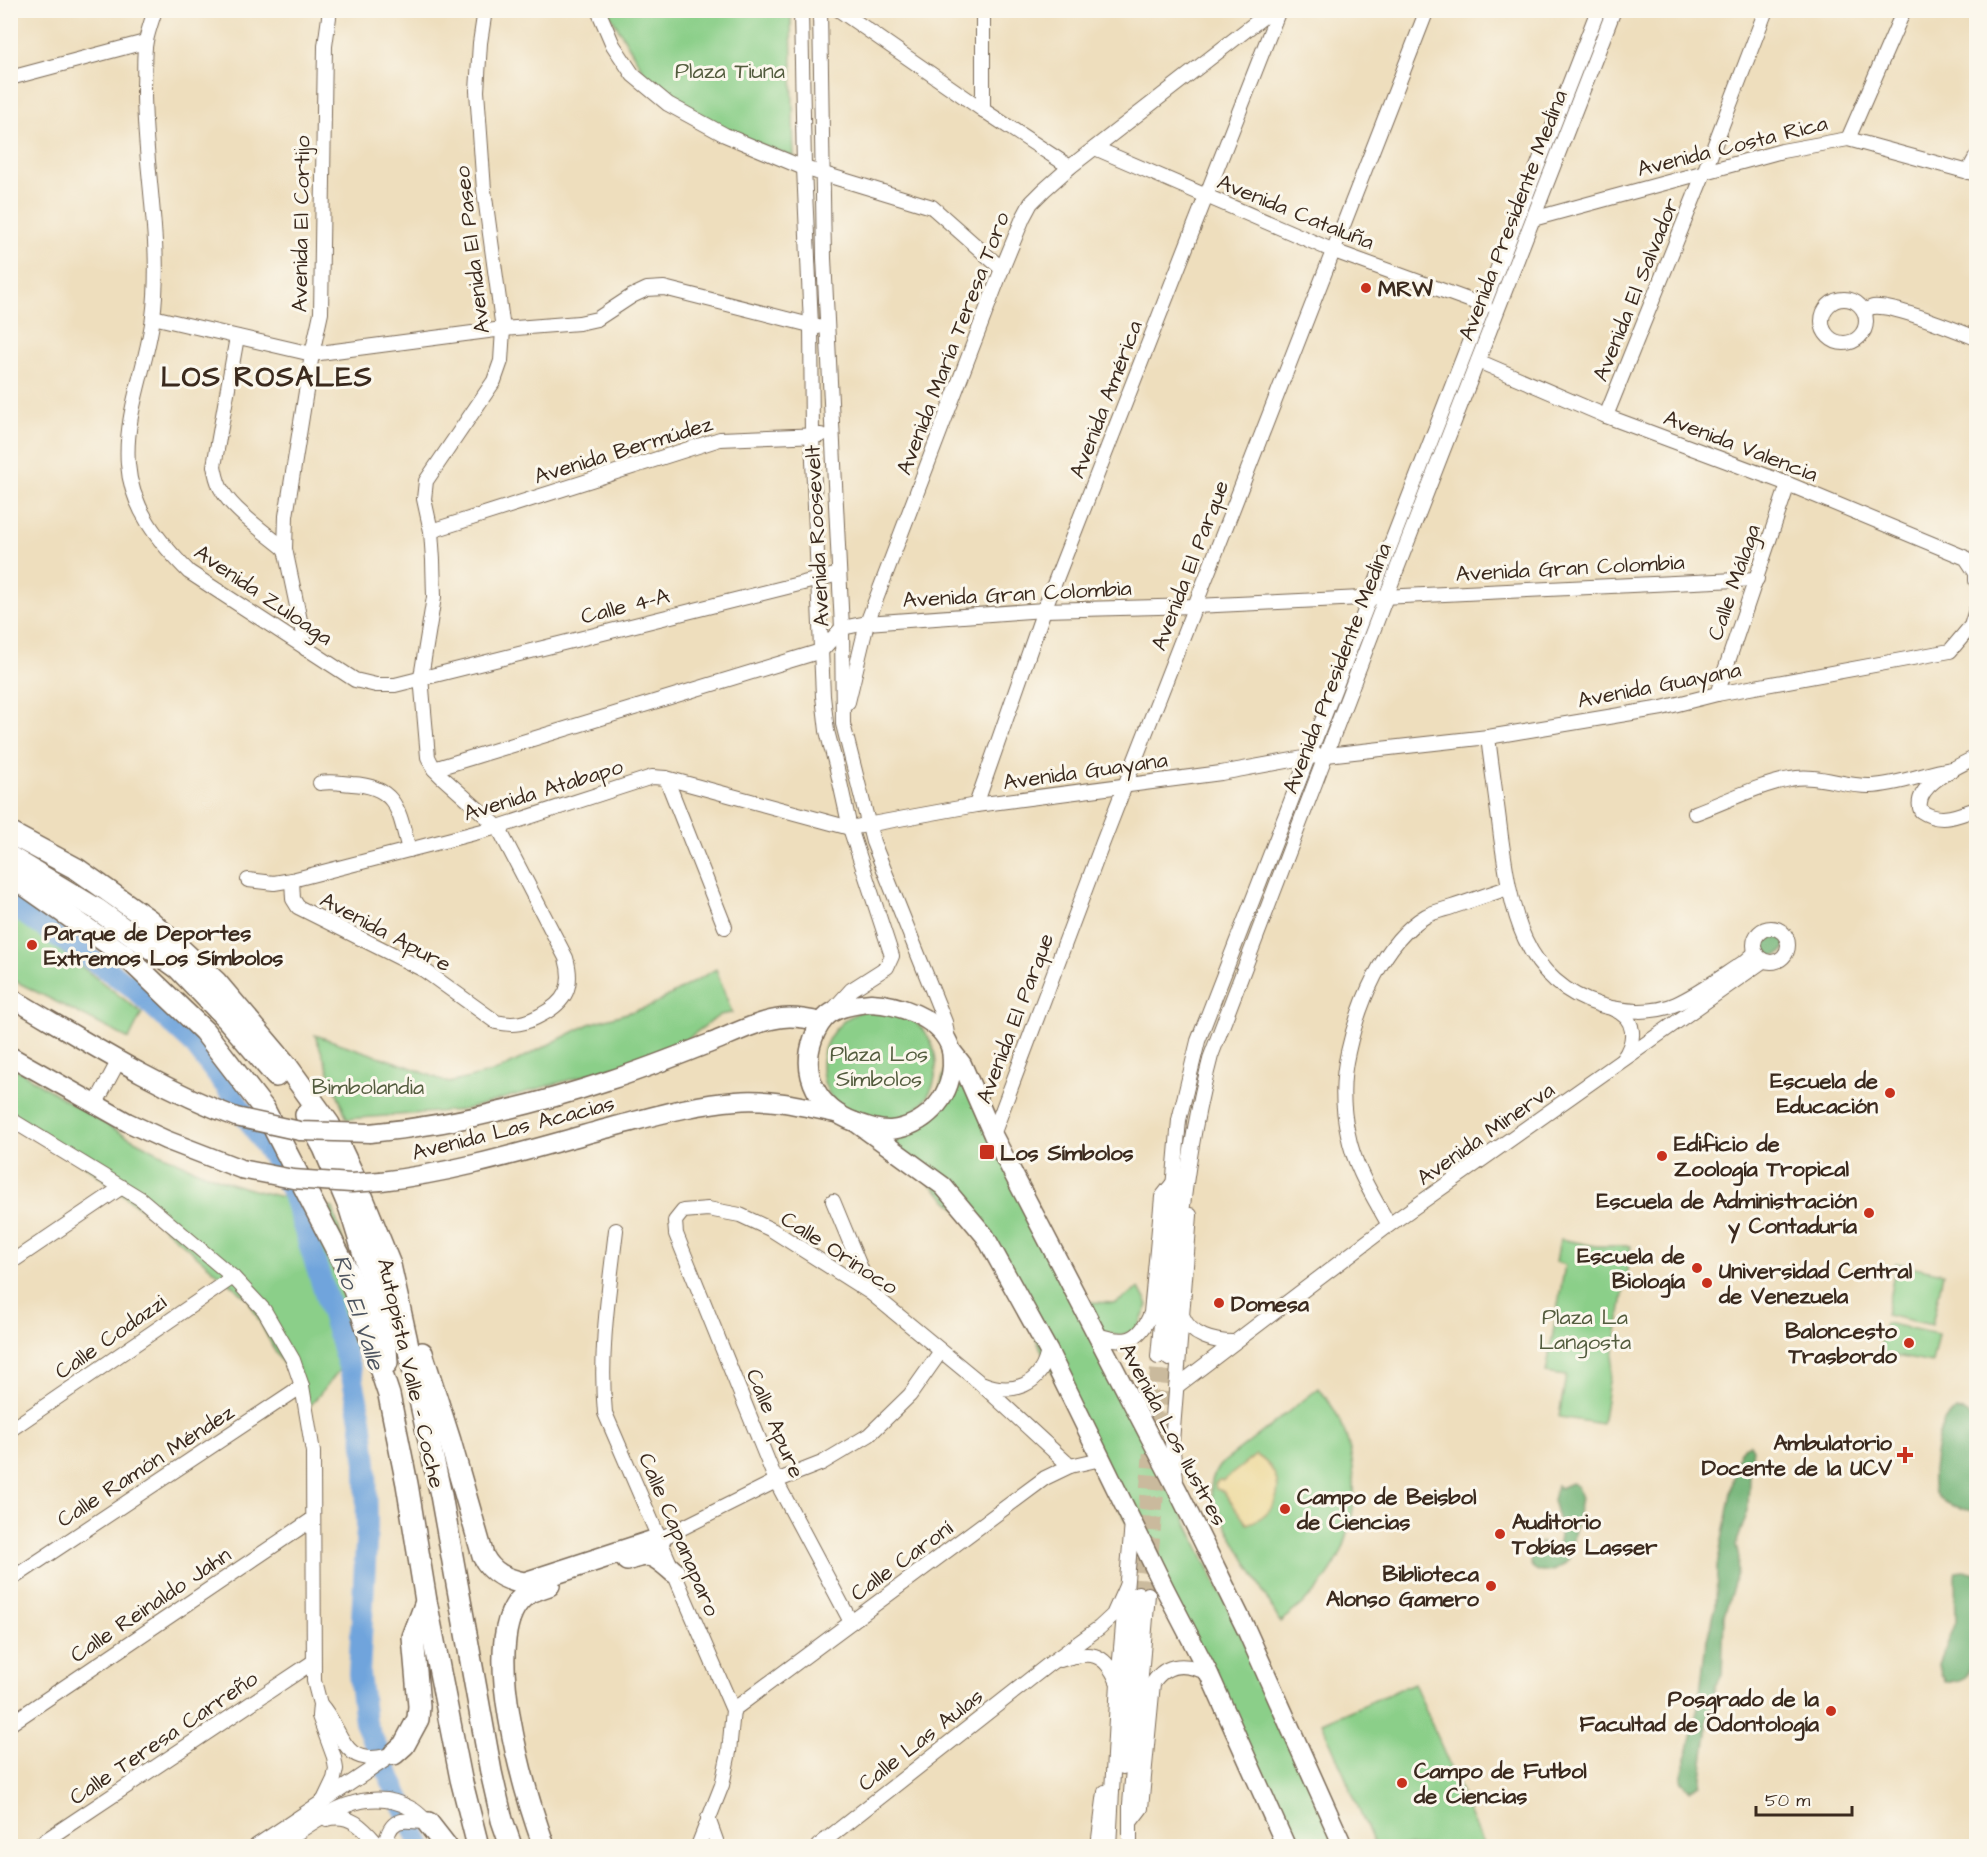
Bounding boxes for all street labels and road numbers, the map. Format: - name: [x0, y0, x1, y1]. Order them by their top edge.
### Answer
- street label: Avenida Presidente Medina: [1451, 86, 1576, 345]
- street label: Avenida Costa Rica: [1634, 108, 1831, 185]
- street label: Avenida El Cortijo: [284, 135, 319, 313]
- street label: Avenida El Paseo: [447, 164, 498, 336]
- street label: Avenida Cataluña: [1212, 167, 1379, 258]
- street label: Avenida El Salvador: [1585, 193, 1687, 386]
- street label: Avenida María Teresa Toro: [889, 207, 1018, 479]
- street label: Avenida América: [1062, 316, 1151, 483]
- street label: Avenida Valencia: [1659, 403, 1822, 490]
- street label: Avenida Bermúdez: [530, 409, 717, 492]
- street label: Avenida Roosevelt: [797, 444, 838, 628]
- street label: Avenida El Parque: [1144, 476, 1237, 655]
- street label: Calle Málaga: [1700, 520, 1770, 645]
- street label: Avenida Zuloaga: [187, 537, 339, 654]
- street label: Avenida Presidente Medina: [1275, 539, 1400, 798]
- street label: Avenida Gran Colombia: [1455, 547, 1685, 590]
- street label: Avenida Gran Colombia: [902, 573, 1132, 616]
- street label: Calle 4-A: [578, 580, 673, 632]
- street label: Avenida Guayana: [1575, 654, 1744, 718]
- street label: Avenida Guayana: [1001, 745, 1170, 799]
- street label: Avenida Atabapo: [460, 751, 628, 829]
- street label: Avenida Apure: [314, 885, 456, 980]
- street label: Avenida El Parque: [969, 929, 1062, 1108]
- street label: Avenida Minerva: [1411, 1075, 1561, 1193]
- street label: Avenida Las Acacias: [409, 1088, 618, 1169]
- street label: Calle Orinoco: [774, 1204, 904, 1303]
- street label: Autopista Valle - Coche: [369, 1255, 452, 1491]
- street label: Calle Codazzi: [49, 1287, 173, 1387]
- street label: Avenida Los Ilustres: [1111, 1338, 1234, 1532]
- street label: Calle Apure: [738, 1364, 812, 1483]
- street label: Calle Ramón Méndez: [51, 1397, 241, 1535]
- street label: Calle Capanaparo: [630, 1448, 727, 1622]
- street label: Calle Caroní: [844, 1513, 960, 1609]
- street label: Calle Reinaldo Jahn: [64, 1540, 238, 1671]
- street label: Calle Teresa Carreño: [63, 1663, 265, 1813]
- street label: Calle Las Aulas: [852, 1681, 990, 1799]

